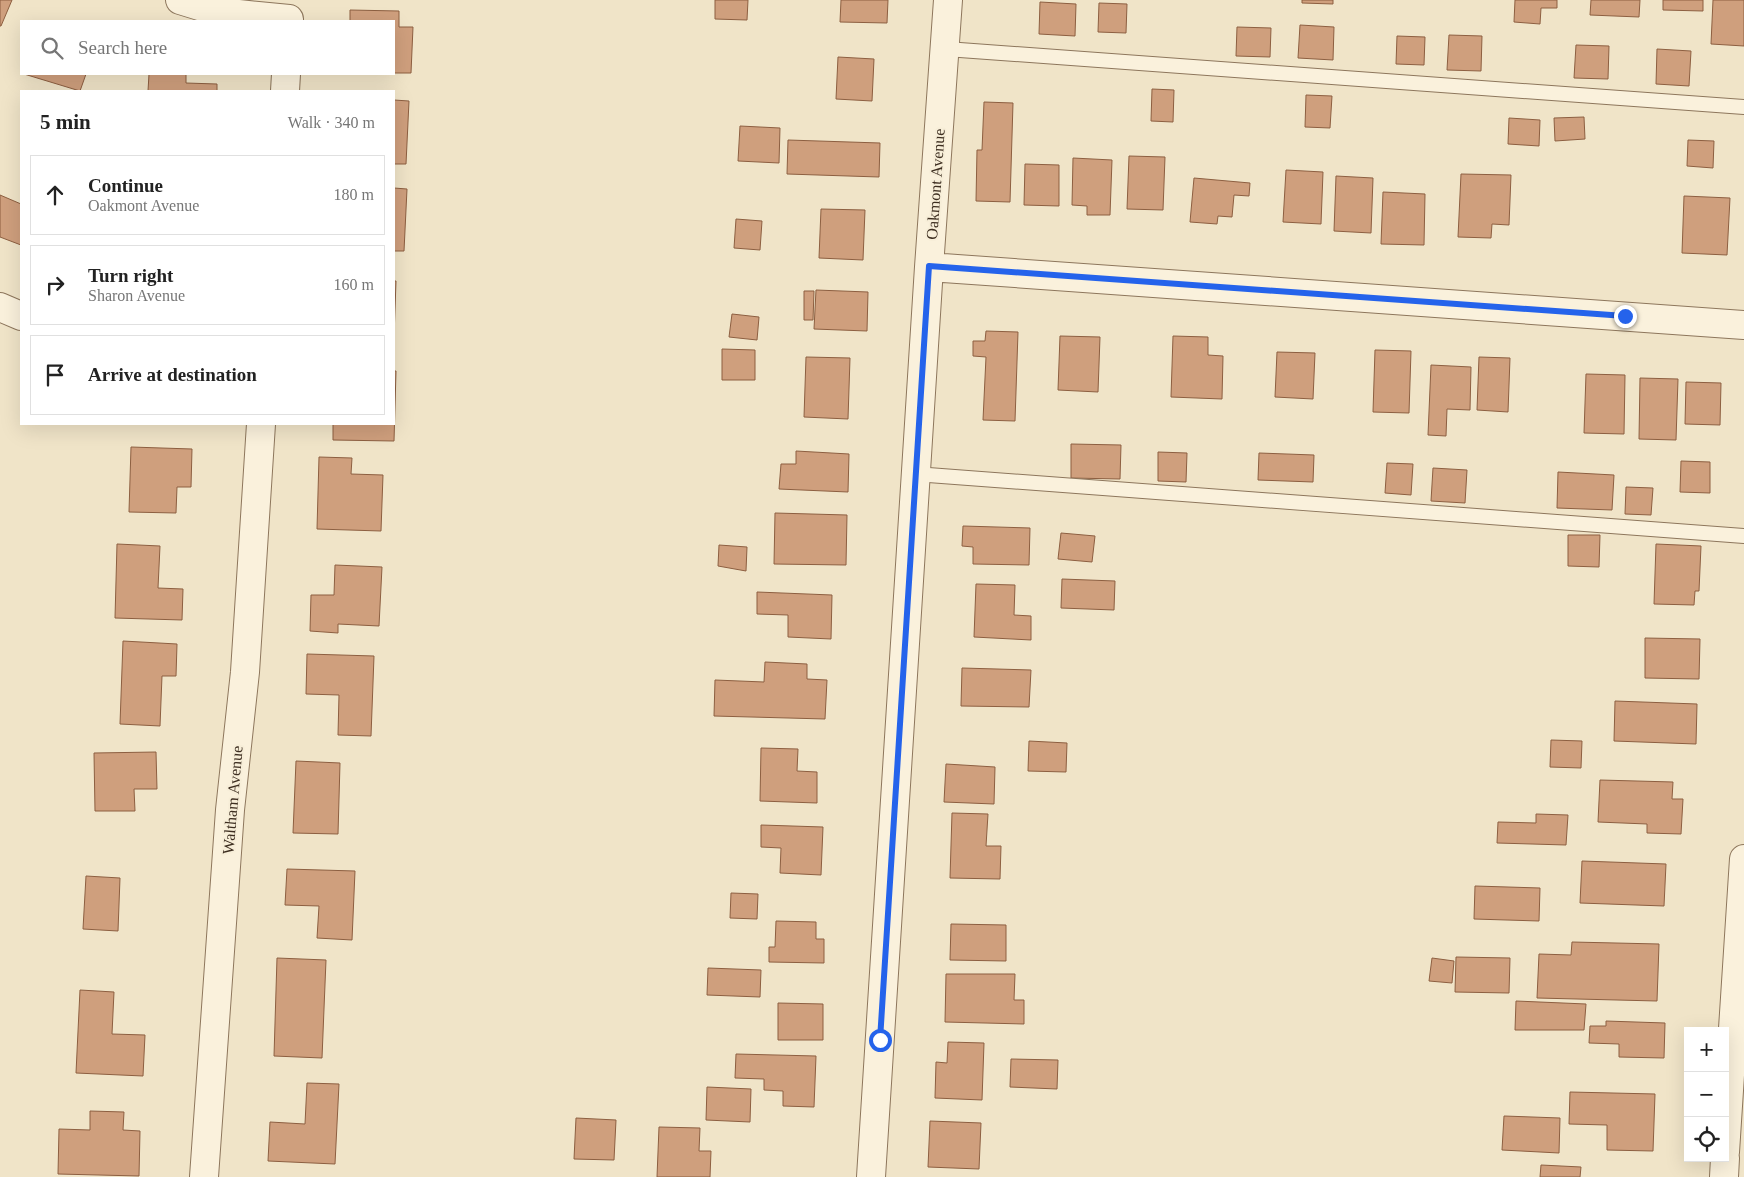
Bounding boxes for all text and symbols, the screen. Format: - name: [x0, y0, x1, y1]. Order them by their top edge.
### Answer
- search box: [20, 20, 395, 75]
- icon: search: [38, 34, 66, 62]
- text: Search here: [78, 37, 167, 58]
- text: 5 min: [40, 110, 91, 134]
- text: Walk · 340 m: [288, 114, 375, 131]
- street label: Oakmont Avenue: [923, 128, 948, 240]
- text: Continue: [88, 175, 163, 196]
- icon: ahead: [41, 181, 69, 209]
- text: 180 m: [334, 186, 374, 203]
- text: Oakmont Avenue: [88, 197, 199, 214]
- text: Turn right: [88, 265, 173, 286]
- icon: right: [41, 271, 69, 299]
- text: 160 m: [334, 276, 374, 293]
- text: Sharon Avenue: [88, 287, 185, 304]
- route end: [1614, 305, 1637, 328]
- icon: arrive: [41, 361, 69, 389]
- text: Arrive at destination: [88, 364, 257, 385]
- street label: Waltham Avenue: [219, 745, 246, 855]
- map controls: [1684, 1027, 1729, 1162]
- button: +: [1684, 1027, 1729, 1072]
- route start: [869, 1029, 892, 1052]
- button: −: [1684, 1072, 1729, 1117]
- button: locate: [1684, 1117, 1729, 1162]

